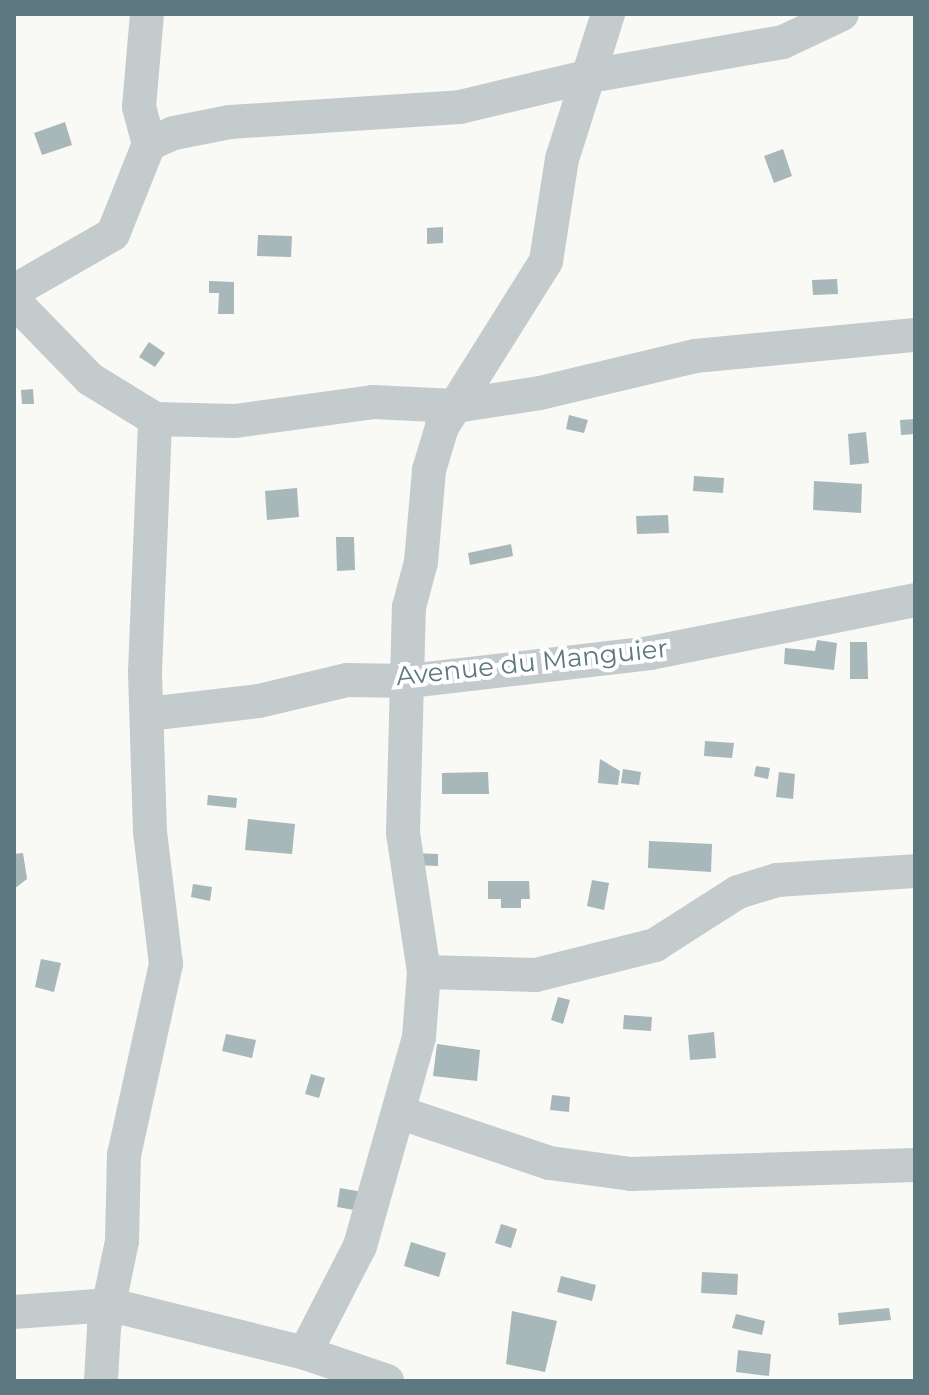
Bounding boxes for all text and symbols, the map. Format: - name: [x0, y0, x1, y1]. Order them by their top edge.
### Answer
- street label: Avenue du Manguier: [395, 633, 669, 693]

